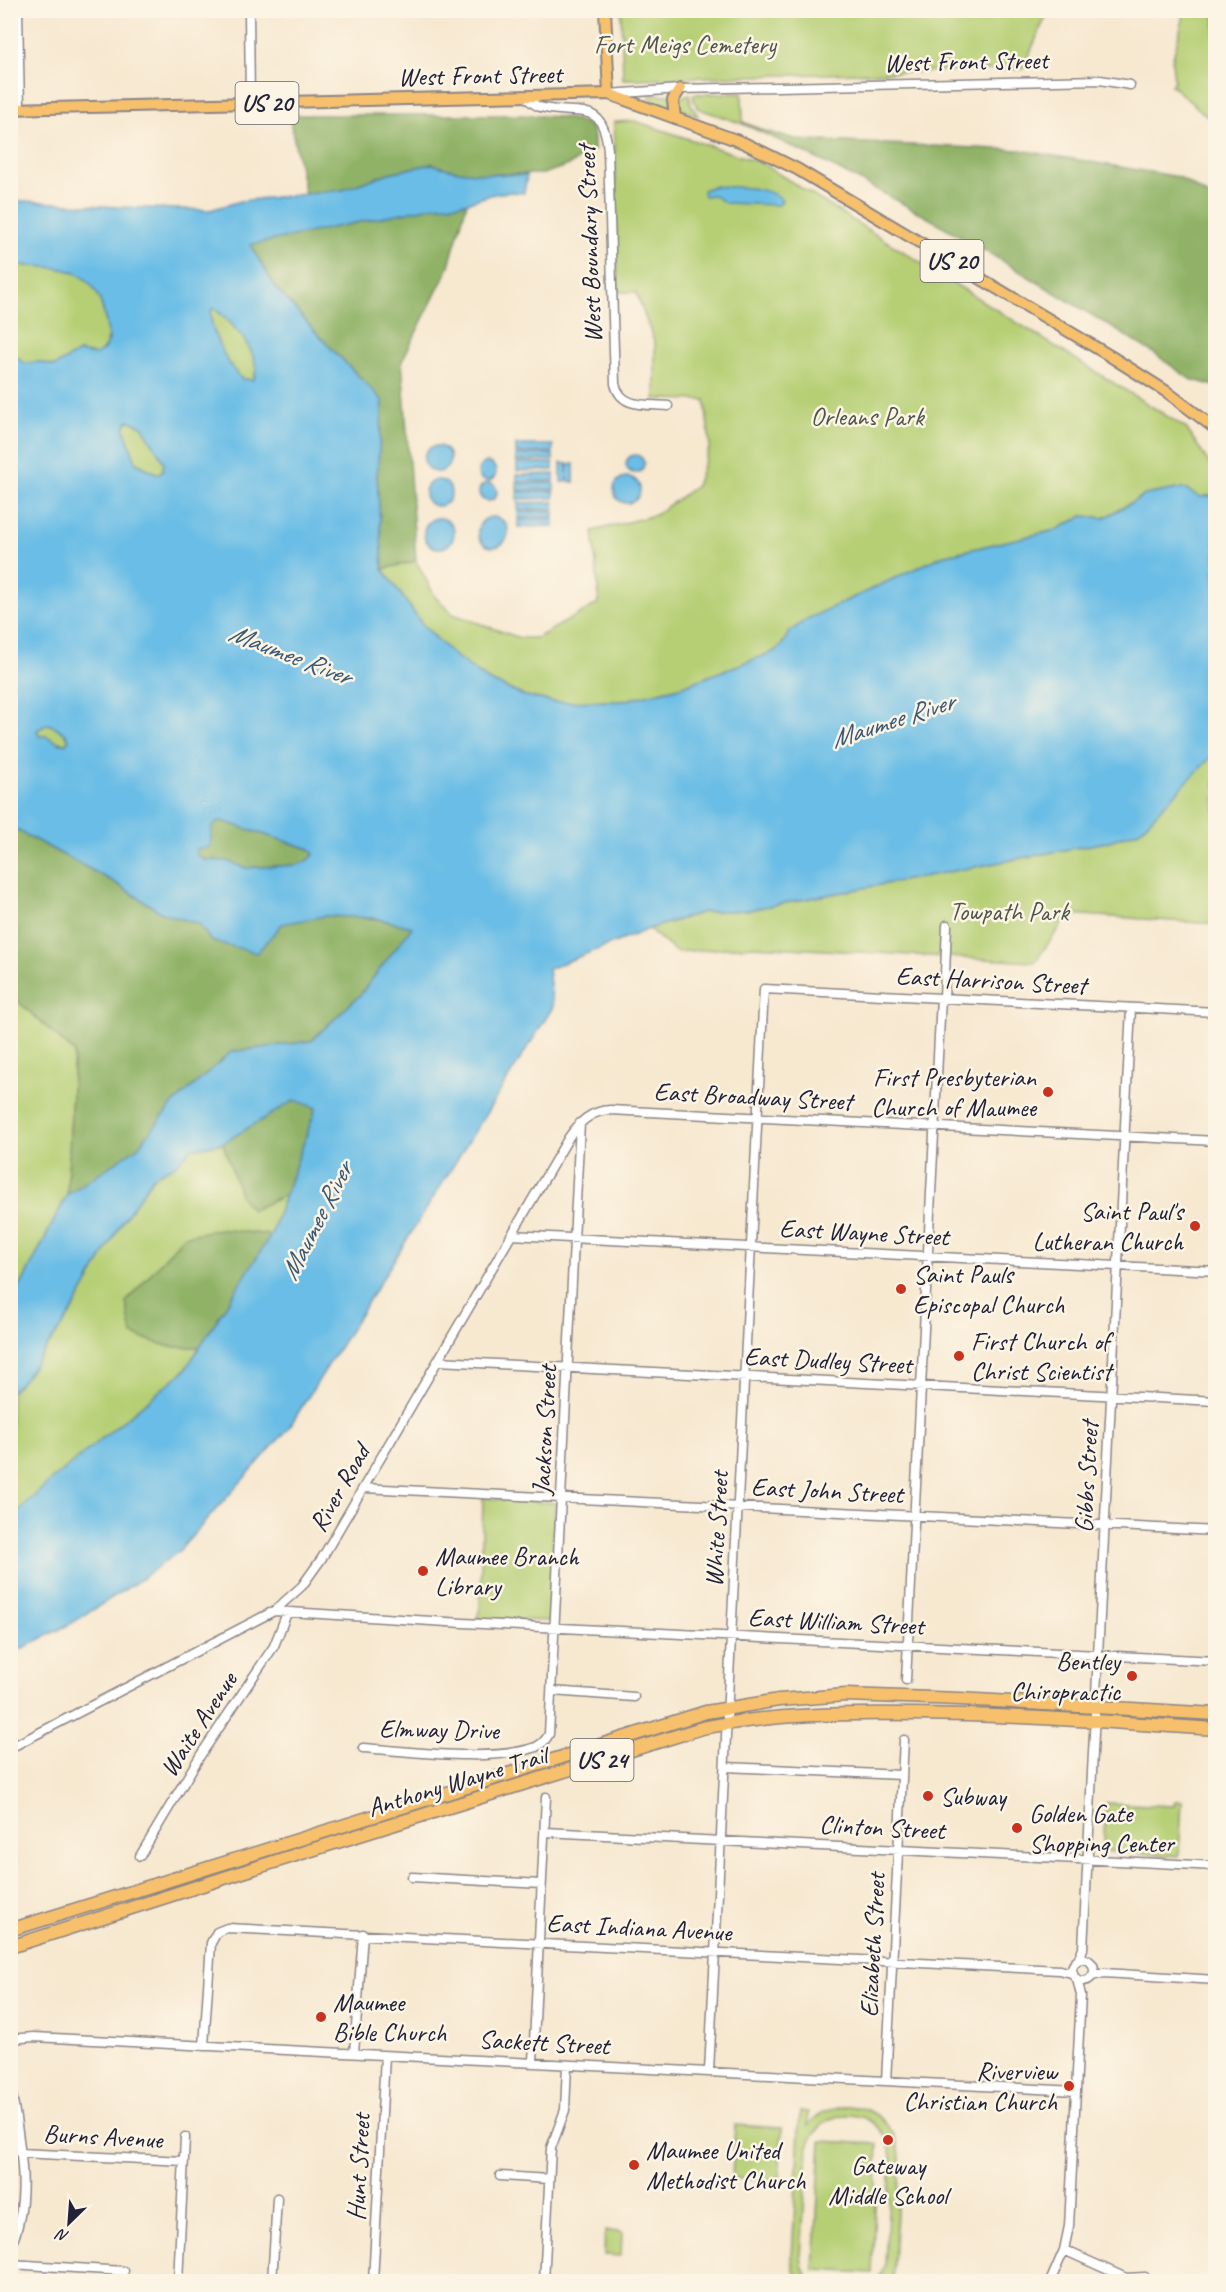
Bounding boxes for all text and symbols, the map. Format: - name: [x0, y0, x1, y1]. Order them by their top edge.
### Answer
- park label: Fort Meigs Cemetery: [594, 28, 778, 61]
- street label: West Front Street: [884, 44, 1051, 79]
- street label: West Front Street: [398, 58, 565, 93]
- road number: US 20: [236, 82, 298, 124]
- street label: West Boundary Street: [569, 141, 609, 343]
- road number: US 20: [920, 240, 984, 282]
- park label: Orleans Park: [811, 400, 926, 433]
- water label: Maumee River: [224, 615, 360, 694]
- water label: Maumee River: [826, 683, 962, 756]
- park label: Towpath Park: [949, 895, 1071, 928]
- street label: East Harrison Street: [895, 959, 1090, 1002]
- place label: First Presbyterian Church of Maumee: [871, 1061, 1038, 1124]
- street label: East Broadway Street: [653, 1075, 856, 1118]
- marker: First Presbyterian Church of Maumee: [1041, 1085, 1055, 1099]
- water label: Maumee River: [272, 1153, 362, 1285]
- place label: Saint Paul's Lutheran Church: [1032, 1195, 1185, 1258]
- street label: East Wayne Street: [778, 1212, 952, 1254]
- marker: Saint Paul's Lutheran Church: [1188, 1219, 1202, 1233]
- place label: Saint Pauls Episcopal Church: [913, 1258, 1066, 1321]
- marker: Saint Pauls Episcopal Church: [894, 1282, 908, 1296]
- place label: First Church of Christ Scientist: [971, 1325, 1115, 1388]
- street label: East Dudley Street: [743, 1340, 915, 1381]
- marker: First Church of Christ Scientist: [952, 1349, 966, 1363]
- street label: Jackson Street: [525, 1362, 565, 1498]
- street label: Gibbs Street: [1067, 1417, 1106, 1534]
- street label: River Road: [301, 1435, 379, 1538]
- street label: White Street: [697, 1468, 736, 1588]
- street label: East John Street: [750, 1470, 906, 1511]
- place label: Maumee Branch Library: [435, 1540, 580, 1603]
- marker: Maumee Branch Library: [416, 1564, 430, 1578]
- street label: East William Street: [747, 1600, 927, 1643]
- place label: Bentley Chiropractic: [1011, 1645, 1122, 1708]
- street label: Waite Avenue: [152, 1664, 245, 1783]
- marker: Bentley Chiropractic: [1125, 1669, 1139, 1683]
- street label: Elmway Drive: [379, 1712, 501, 1747]
- street label: Anthony Wayne Trail: [363, 1737, 555, 1824]
- road number: US 24: [570, 1739, 634, 1781]
- place label: Subway: [940, 1780, 1008, 1813]
- marker: Subway: [921, 1789, 935, 1803]
- place label: Golden Gate Shopping Center: [1029, 1797, 1176, 1860]
- street label: Clinton Street: [819, 1808, 948, 1847]
- marker: Golden Gate Shopping Center: [1010, 1821, 1024, 1835]
- street label: Elizabeth Street: [852, 1870, 893, 2018]
- street label: East Indiana Avenue: [546, 1906, 734, 1949]
- place label: Maumee Bible Church: [333, 1986, 448, 2049]
- marker: Maumee Bible Church: [314, 2010, 328, 2024]
- street label: Sackett Street: [478, 2023, 612, 2063]
- place label: Riverview Christian Church: [903, 2055, 1060, 2118]
- marker: Riverview Christian Church: [1062, 2079, 1076, 2093]
- street label: Hunt Street: [339, 2110, 378, 2221]
- street label: Burns Avenue: [43, 2117, 165, 2156]
- marker: Gateway Middle School: [881, 2133, 895, 2147]
- place label: Maumee United Methodist Church: [646, 2134, 807, 2197]
- place label: Gateway Middle School: [828, 2149, 952, 2212]
- marker: Maumee United Methodist Church: [627, 2158, 641, 2172]
- north arrow: [39, 2193, 99, 2253]
- text: N: [52, 2223, 72, 2247]

